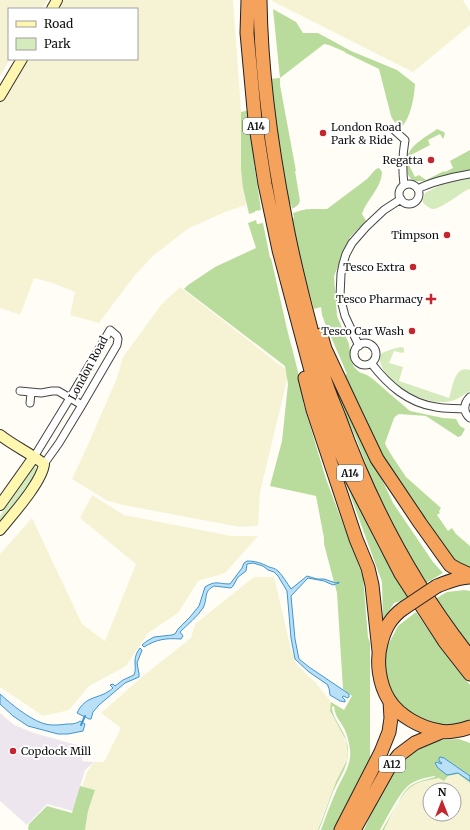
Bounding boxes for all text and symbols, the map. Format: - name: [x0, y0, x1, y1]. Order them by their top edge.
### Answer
- legend: [8, 8, 138, 60]
- text: Road: [44, 16, 73, 31]
- text: Park: [44, 36, 71, 51]
- road number: A14: [243, 118, 269, 134]
- place label: London Road Park & Ride: [331, 120, 402, 147]
- marker: London Road Park & Ride: [318, 128, 328, 138]
- place label: Regatta: [383, 153, 423, 167]
- marker: Regatta: [426, 155, 436, 165]
- place label: Timpson: [391, 228, 440, 242]
- marker: Timpson: [442, 230, 452, 240]
- place label: Tesco Extra: [343, 260, 405, 274]
- marker: Tesco Extra: [408, 262, 418, 272]
- place label: Tesco Pharmacy: [336, 292, 424, 306]
- marker: Tesco Pharmacy: [426, 294, 436, 304]
- place label: Tesco Car Wash: [321, 324, 405, 338]
- marker: Tesco Car Wash: [407, 326, 417, 336]
- street label: London Road: [65, 333, 111, 402]
- road number: A14: [337, 465, 363, 481]
- place label: Copdock Mill: [21, 744, 92, 758]
- marker: Copdock Mill: [8, 746, 18, 756]
- road number: A12: [379, 756, 405, 772]
- north arrow: [422, 782, 462, 822]
- text: N: [438, 785, 447, 799]

